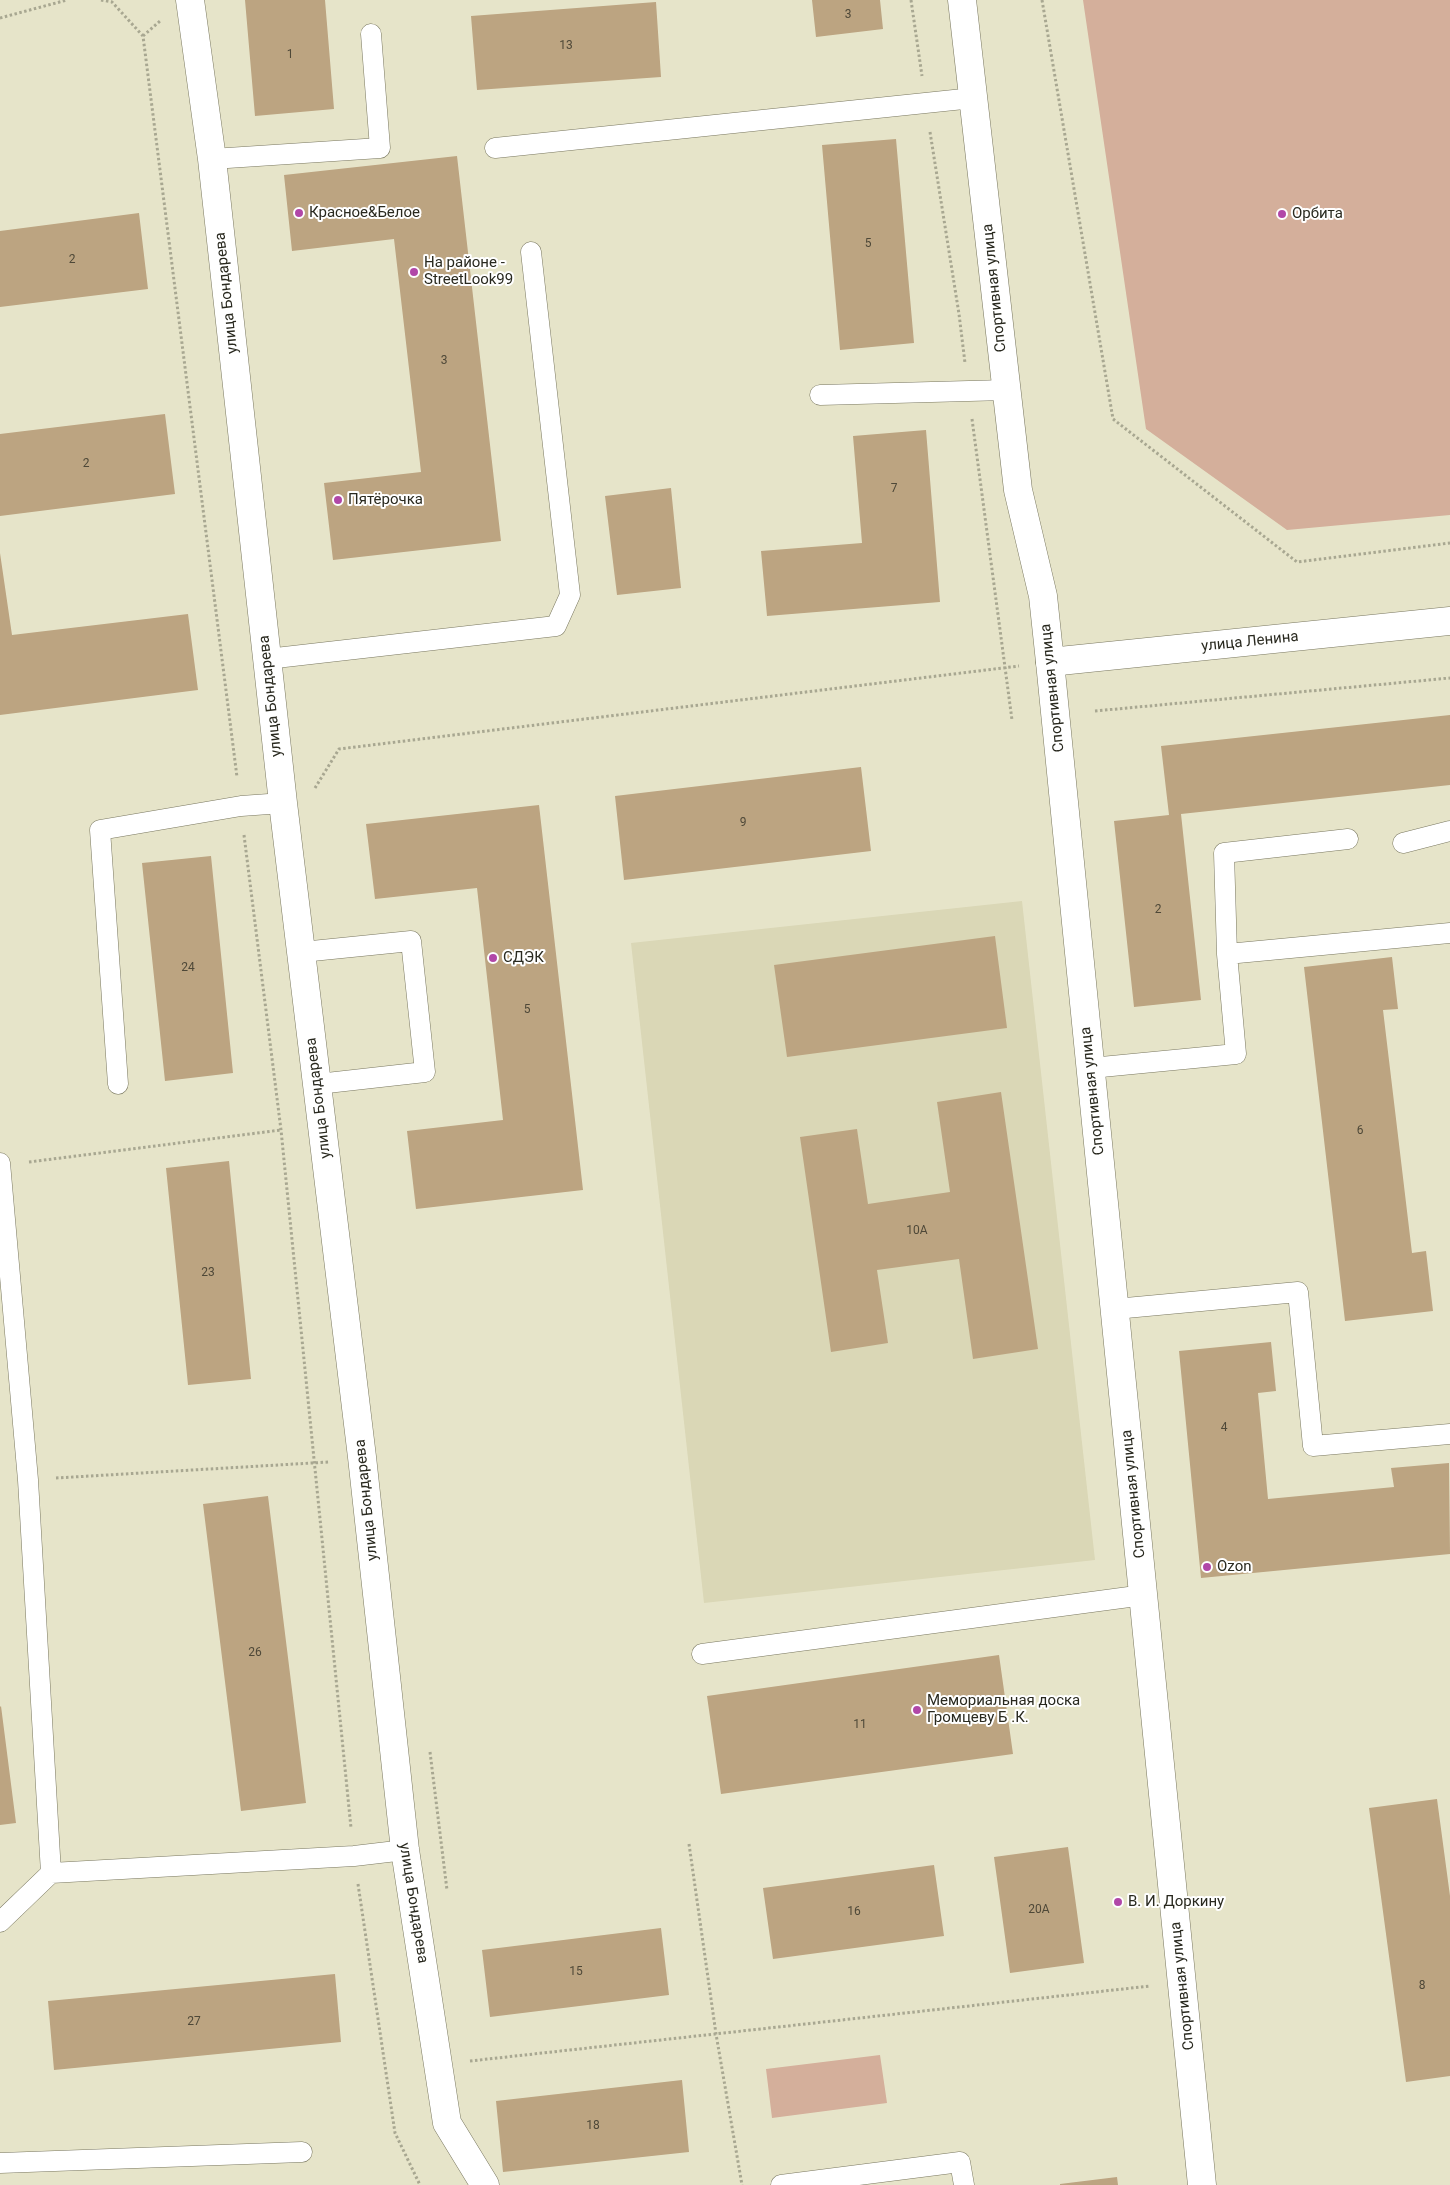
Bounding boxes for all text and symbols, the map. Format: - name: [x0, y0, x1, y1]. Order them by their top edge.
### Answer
- house number: 3: [845, 8, 851, 22]
- house number: 13: [559, 39, 573, 53]
- house number: 1: [287, 48, 293, 62]
- place label: Красное&Белое: [309, 204, 420, 222]
- place label: Орбита: [1292, 205, 1343, 223]
- marker: Красное&Белое: [293, 207, 305, 219]
- marker: Орбита: [1276, 208, 1288, 220]
- street label: Спортивная улица: [979, 223, 1011, 353]
- street label: улица Бондарева: [212, 231, 242, 355]
- house number: 5: [865, 237, 871, 251]
- house number: 2: [69, 253, 75, 267]
- place label: На районе - StreetLook99: [424, 254, 513, 289]
- marker: На районе - StreetLook99: [408, 266, 420, 278]
- house number: 3: [441, 354, 447, 368]
- house number: 2: [83, 457, 89, 471]
- house number: 7: [891, 482, 897, 496]
- place label: Пятёрочка: [348, 491, 423, 509]
- marker: Пятёрочка: [332, 494, 344, 506]
- street label: Спортивная улица: [1037, 623, 1069, 753]
- street label: улица Ленина: [1201, 628, 1299, 656]
- street label: улица Бондарева: [256, 634, 286, 758]
- house number: 9: [740, 816, 746, 830]
- house number: 2: [1155, 903, 1161, 917]
- place label: СДЭК: [503, 949, 544, 967]
- marker: СДЭК: [487, 952, 499, 964]
- house number: 24: [181, 961, 195, 975]
- house number: 5: [524, 1003, 530, 1017]
- street label: Спортивная улица: [1077, 1026, 1109, 1156]
- street label: улица Бондарева: [303, 1036, 335, 1160]
- house number: 6: [1357, 1124, 1363, 1138]
- house number: 10А: [906, 1224, 928, 1238]
- house number: 23: [201, 1266, 215, 1280]
- house number: 4: [1221, 1421, 1227, 1435]
- street label: Спортивная улица: [1118, 1429, 1150, 1559]
- street label: улица Бондарева: [352, 1438, 382, 1562]
- place label: Ozon: [1217, 1558, 1251, 1576]
- marker: Ozon: [1201, 1561, 1213, 1573]
- house number: 26: [248, 1646, 262, 1660]
- place label: Мемориальная доска Громцеву Б .К.: [927, 1692, 1080, 1727]
- marker: Мемориальная доска Громцеву Б .К.: [911, 1704, 923, 1716]
- house number: 11: [853, 1718, 867, 1732]
- street label: улица Бондарева: [395, 1841, 431, 1965]
- place label: В. И. Доркину: [1128, 1893, 1224, 1911]
- marker: В. И. Доркину: [1112, 1896, 1124, 1908]
- house number: 20А: [1028, 1903, 1050, 1917]
- house number: 16: [847, 1905, 861, 1919]
- street label: Спортивная улица: [1167, 1921, 1199, 2051]
- house number: 15: [569, 1965, 583, 1979]
- house number: 8: [1419, 1979, 1425, 1993]
- house number: 27: [187, 2015, 201, 2029]
- house number: 18: [586, 2119, 600, 2133]

